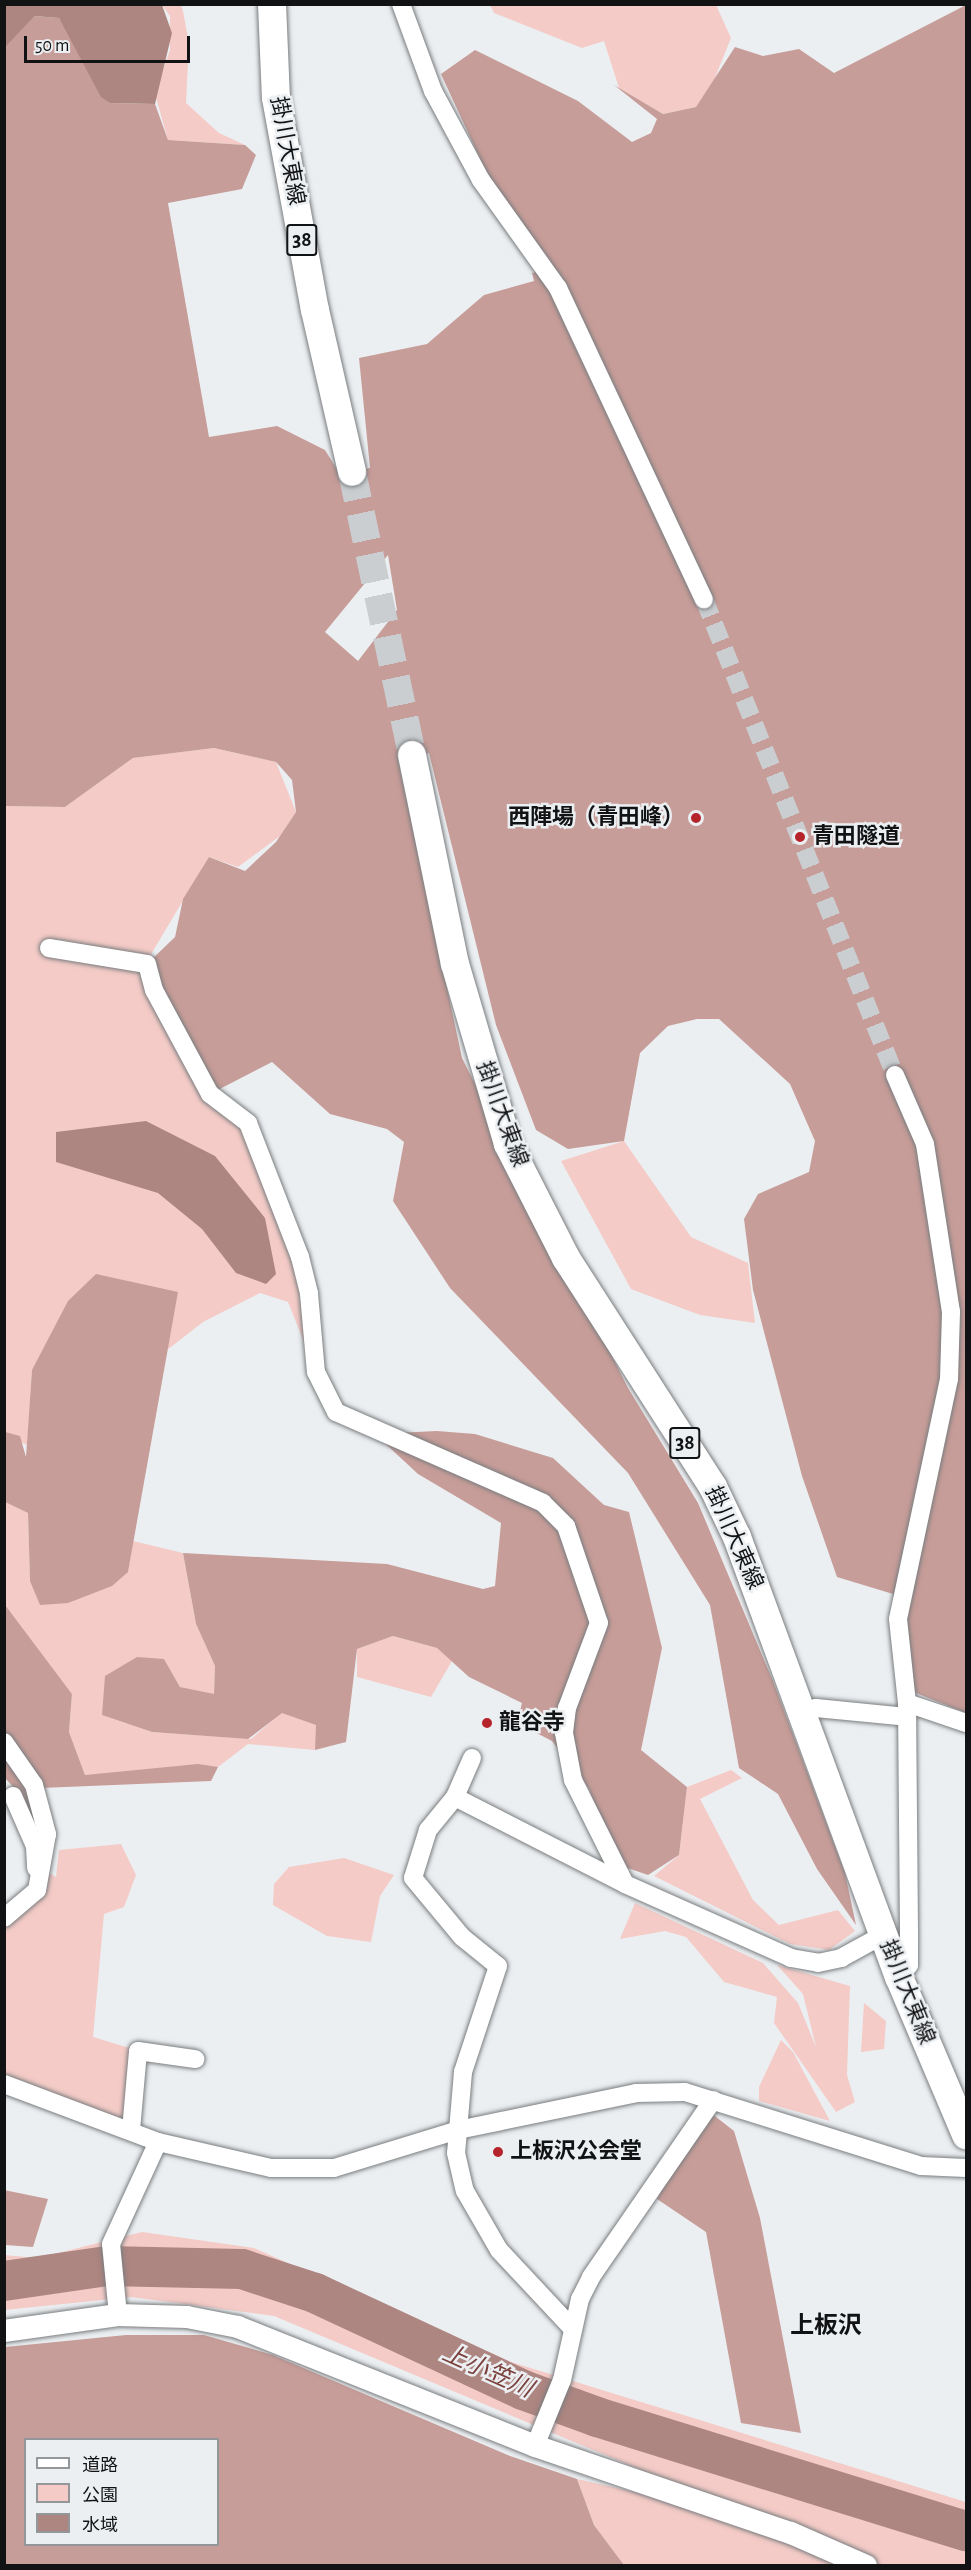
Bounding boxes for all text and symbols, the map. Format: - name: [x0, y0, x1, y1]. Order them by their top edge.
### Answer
- scale bar: [27, 24, 194, 62]
- text: 50 m: [35, 37, 69, 55]
- street label: 掛川大東線: [264, 95, 310, 207]
- road number: 38: [286, 222, 318, 258]
- place label: 西陣場（青田峰）: [508, 805, 684, 831]
- marker: 西陣場（青田峰）: [689, 811, 703, 825]
- place label: 青田隧道: [812, 824, 900, 850]
- marker: 青田隧道: [793, 830, 807, 844]
- street label: 掛川大東線: [471, 1058, 533, 1170]
- road number: 38: [668, 1425, 702, 1461]
- street label: 掛川大東線: [700, 1482, 768, 1594]
- place label: 龍谷寺: [499, 1710, 565, 1736]
- marker: 龍谷寺: [480, 1716, 494, 1730]
- street label: 掛川大東線: [874, 1936, 940, 2048]
- place label: 上板沢公会堂: [510, 2139, 642, 2165]
- marker: 上板沢公会堂: [491, 2145, 505, 2159]
- district label: 上板沢: [790, 2313, 862, 2341]
- water label: 上小笠川: [437, 2339, 537, 2405]
- legend: [24, 2438, 219, 2546]
- text: 道路: [82, 2457, 118, 2475]
- text: 公園: [82, 2487, 118, 2505]
- text: 水域: [82, 2517, 118, 2535]

